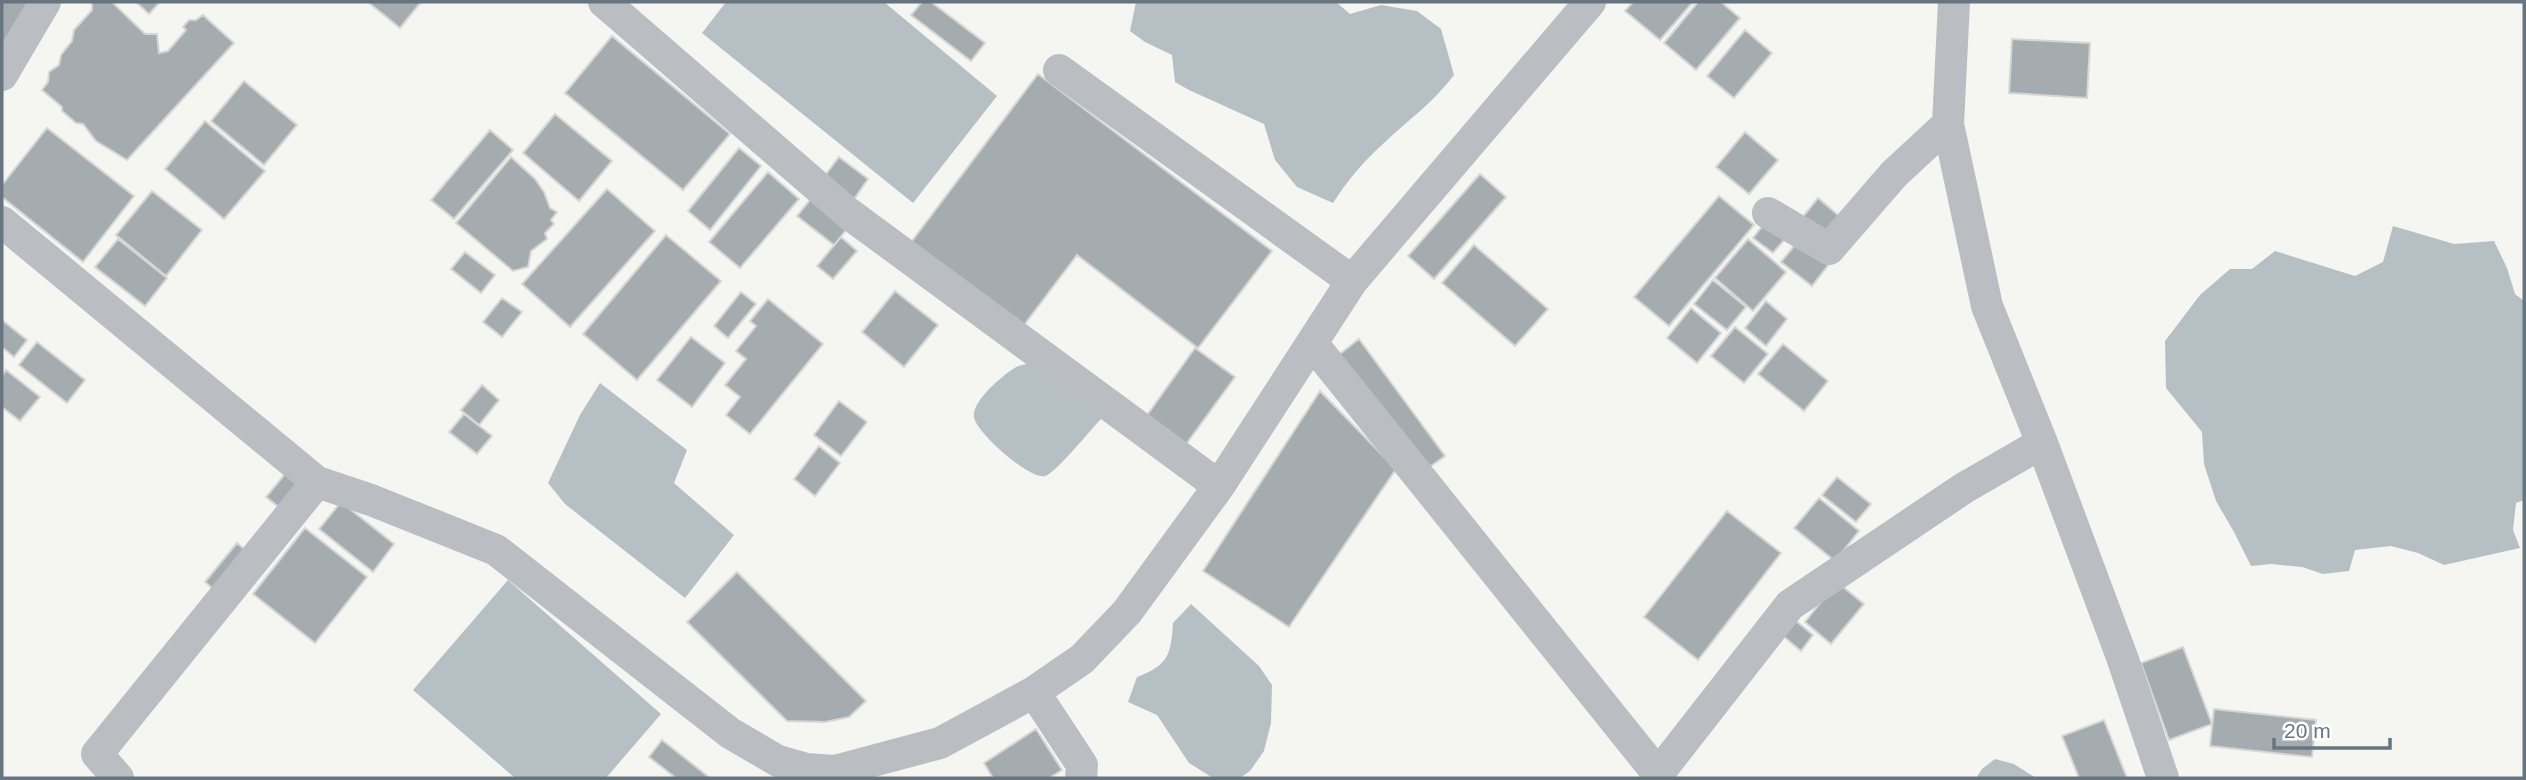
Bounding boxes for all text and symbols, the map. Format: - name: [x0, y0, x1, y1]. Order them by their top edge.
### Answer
- scale bar: [2274, 706, 2390, 750]
- text: 20 m: [2284, 719, 2331, 742]

